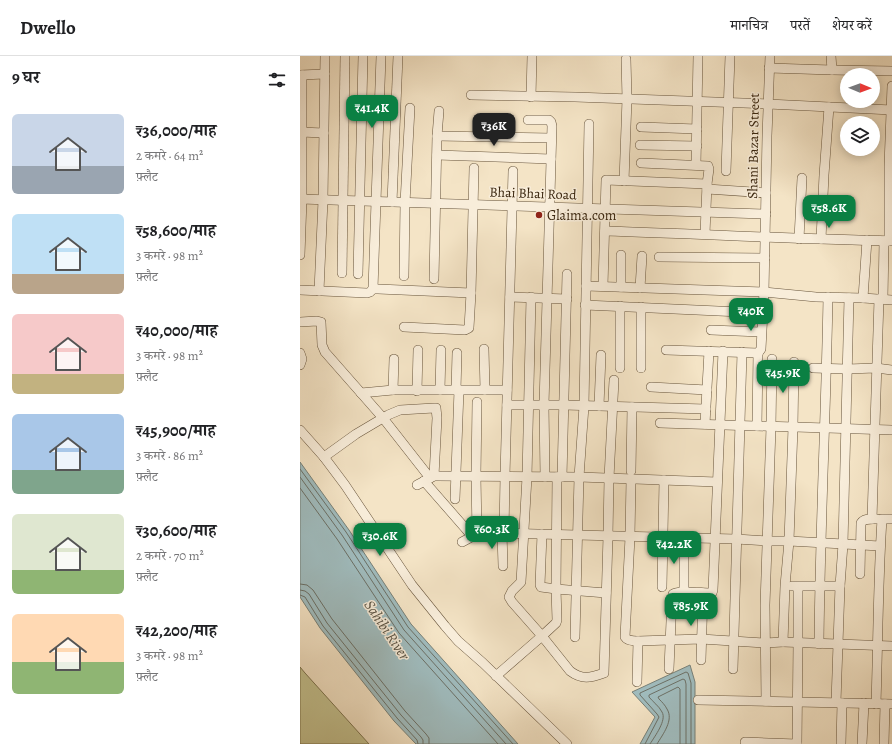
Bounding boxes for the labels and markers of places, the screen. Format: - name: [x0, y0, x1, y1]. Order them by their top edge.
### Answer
- pin: ₹41.4K: [339, 95, 405, 129]
- pin: ₹36K: [470, 113, 518, 147]
- pin: ₹58.6K: [796, 195, 862, 229]
- place label: Glaima.com: [547, 206, 617, 225]
- marker: Glaima.com: [534, 210, 544, 220]
- pin: ₹40K: [727, 298, 775, 332]
- pin: ₹45.9K: [750, 360, 816, 394]
- pin: ₹60.3K: [459, 516, 525, 550]
- pin: ₹30.6K: [347, 523, 413, 557]
- pin: ₹42.2K: [641, 531, 707, 565]
- pin: ₹85.9K: [658, 593, 724, 627]

